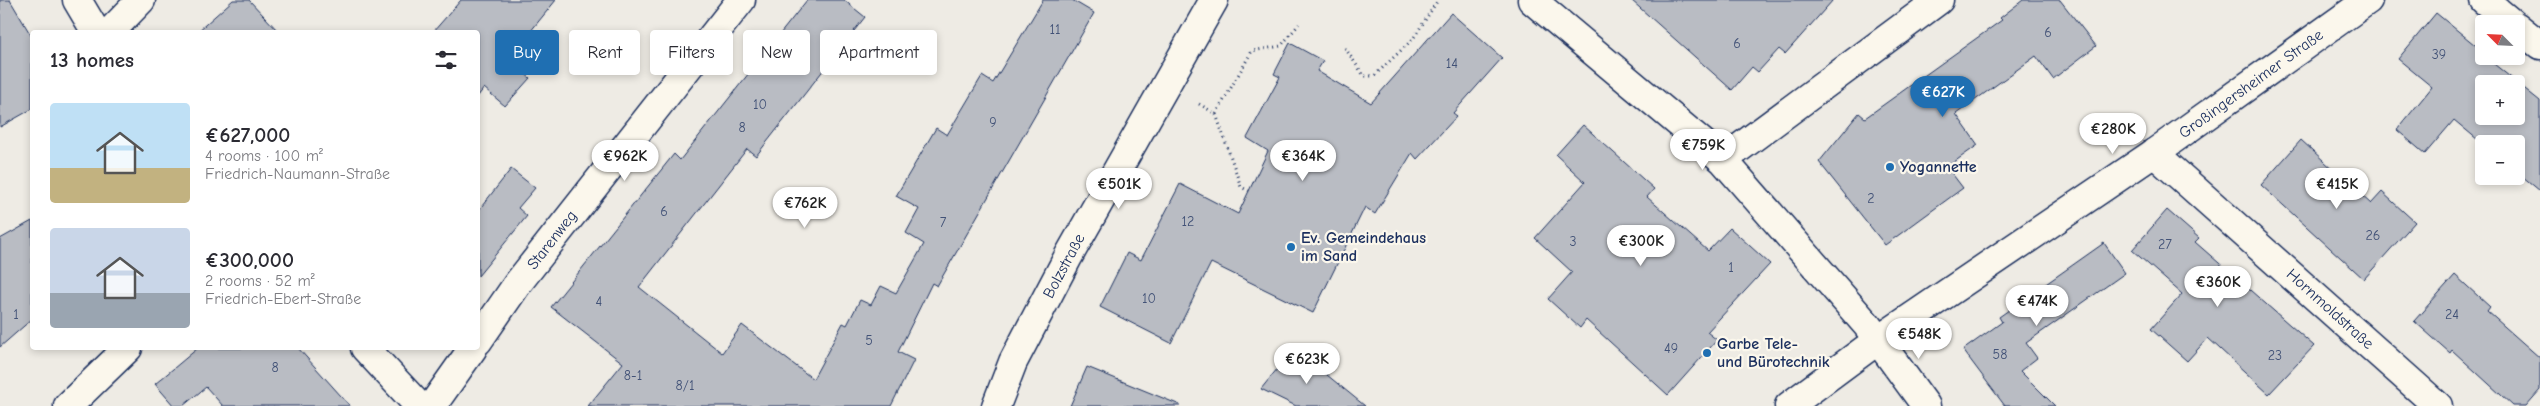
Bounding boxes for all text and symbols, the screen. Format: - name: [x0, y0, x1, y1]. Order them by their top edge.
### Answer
- north arrow: [2475, 15, 2525, 65]
- map controls: [2475, 15, 2525, 185]
- house number: 11: [1049, 21, 1061, 38]
- house number: 6: [2044, 24, 2052, 41]
- street label: Großingersheimer Straße: [2175, 26, 2327, 142]
- chip: Buy: [495, 30, 559, 75]
- chip: Rent: [569, 30, 640, 75]
- chip: Filters: [650, 30, 733, 75]
- chip: New: [743, 30, 810, 75]
- chip: Apartment: [820, 30, 937, 75]
- house number: 6: [1733, 35, 1741, 52]
- icon: filters: [432, 46, 460, 74]
- house number: 39: [2432, 46, 2446, 63]
- text: 13 homes: [50, 48, 134, 72]
- house number: 14: [1446, 55, 1458, 72]
- button: +: [2475, 75, 2525, 125]
- pin: €627K: [1908, 76, 1978, 118]
- text: €627K: [1921, 83, 1965, 101]
- house number: 10: [753, 96, 767, 113]
- pin: €280K: [2078, 112, 2148, 155]
- house number: 9: [989, 114, 997, 131]
- house number: 8: [738, 119, 746, 136]
- text: €280K: [2090, 120, 2136, 138]
- icon: home: [90, 123, 150, 183]
- text: €627,000: [205, 123, 290, 147]
- pin: €759K: [1668, 128, 1738, 171]
- button: −: [2475, 135, 2525, 185]
- text: €759K: [1681, 136, 1725, 154]
- pin: €962K: [590, 140, 660, 182]
- pin: €364K: [1268, 140, 1338, 182]
- text: 4 rooms · 100 m²: [205, 147, 323, 165]
- text: €962K: [603, 147, 647, 165]
- text: €364K: [1281, 147, 1325, 165]
- place label: Yogannette: [1900, 158, 1977, 176]
- marker: Yogannette: [1884, 161, 1896, 173]
- text: Friedrich-Naumann-Straße: [205, 165, 390, 183]
- pin: €501K: [1084, 168, 1154, 210]
- pin: €415K: [2302, 168, 2372, 210]
- text: €501K: [1097, 175, 1141, 193]
- text: €415K: [2316, 175, 2358, 193]
- pin: €762K: [770, 186, 840, 229]
- house number: 2: [1867, 190, 1875, 207]
- text: €762K: [784, 194, 826, 212]
- house number: 6: [660, 203, 668, 220]
- street label: Starenweg: [523, 207, 581, 273]
- house number: 12: [1182, 213, 1194, 230]
- house number: 7: [940, 214, 947, 231]
- pin: €300K: [1606, 224, 1676, 267]
- house number: 26: [2366, 227, 2380, 244]
- place label: Ev. Gemeindehaus im Sand: [1301, 229, 1426, 265]
- street label: Bolzstraße: [1039, 231, 1089, 301]
- text: €300K: [1618, 232, 1664, 250]
- house number: 3: [1569, 233, 1577, 250]
- house number: 27: [2158, 236, 2172, 253]
- marker: Ev. Gemeindehaus im Sand: [1285, 241, 1297, 253]
- icon: home: [90, 248, 150, 308]
- text: €300,000: [205, 248, 294, 272]
- house number: 1: [1728, 259, 1734, 276]
- street label: Hornmoldstraße: [2283, 265, 2377, 353]
- pin: €360K: [2183, 266, 2253, 308]
- text: 2 rooms · 52 m²: [205, 272, 315, 290]
- text: €360K: [2195, 273, 2241, 291]
- pin: €474K: [2002, 284, 2072, 327]
- text: Friedrich-Ebert-Straße: [205, 290, 361, 308]
- house number: 10: [1142, 290, 1156, 307]
- text: €474K: [2017, 292, 2057, 310]
- house number: 4: [596, 293, 603, 310]
- house number: 1: [13, 306, 19, 323]
- house number: 24: [2445, 306, 2459, 323]
- pin: €548K: [1884, 318, 1954, 360]
- text: €548K: [1897, 325, 1941, 343]
- house number: 5: [865, 332, 873, 349]
- place label: Garbe Tele- und Bürotechnik: [1717, 335, 1830, 371]
- house number: 49: [1664, 340, 1678, 357]
- pin: €623K: [1272, 342, 1342, 385]
- house number: 58: [1993, 346, 2007, 363]
- marker: Garbe Tele- und Bürotechnik: [1701, 347, 1713, 359]
- house number: 23: [2268, 347, 2282, 364]
- text: €623K: [1285, 350, 1329, 368]
- house number: 8: [271, 359, 279, 376]
- house number: 8-1: [624, 367, 642, 384]
- house number: 8/1: [676, 377, 694, 394]

